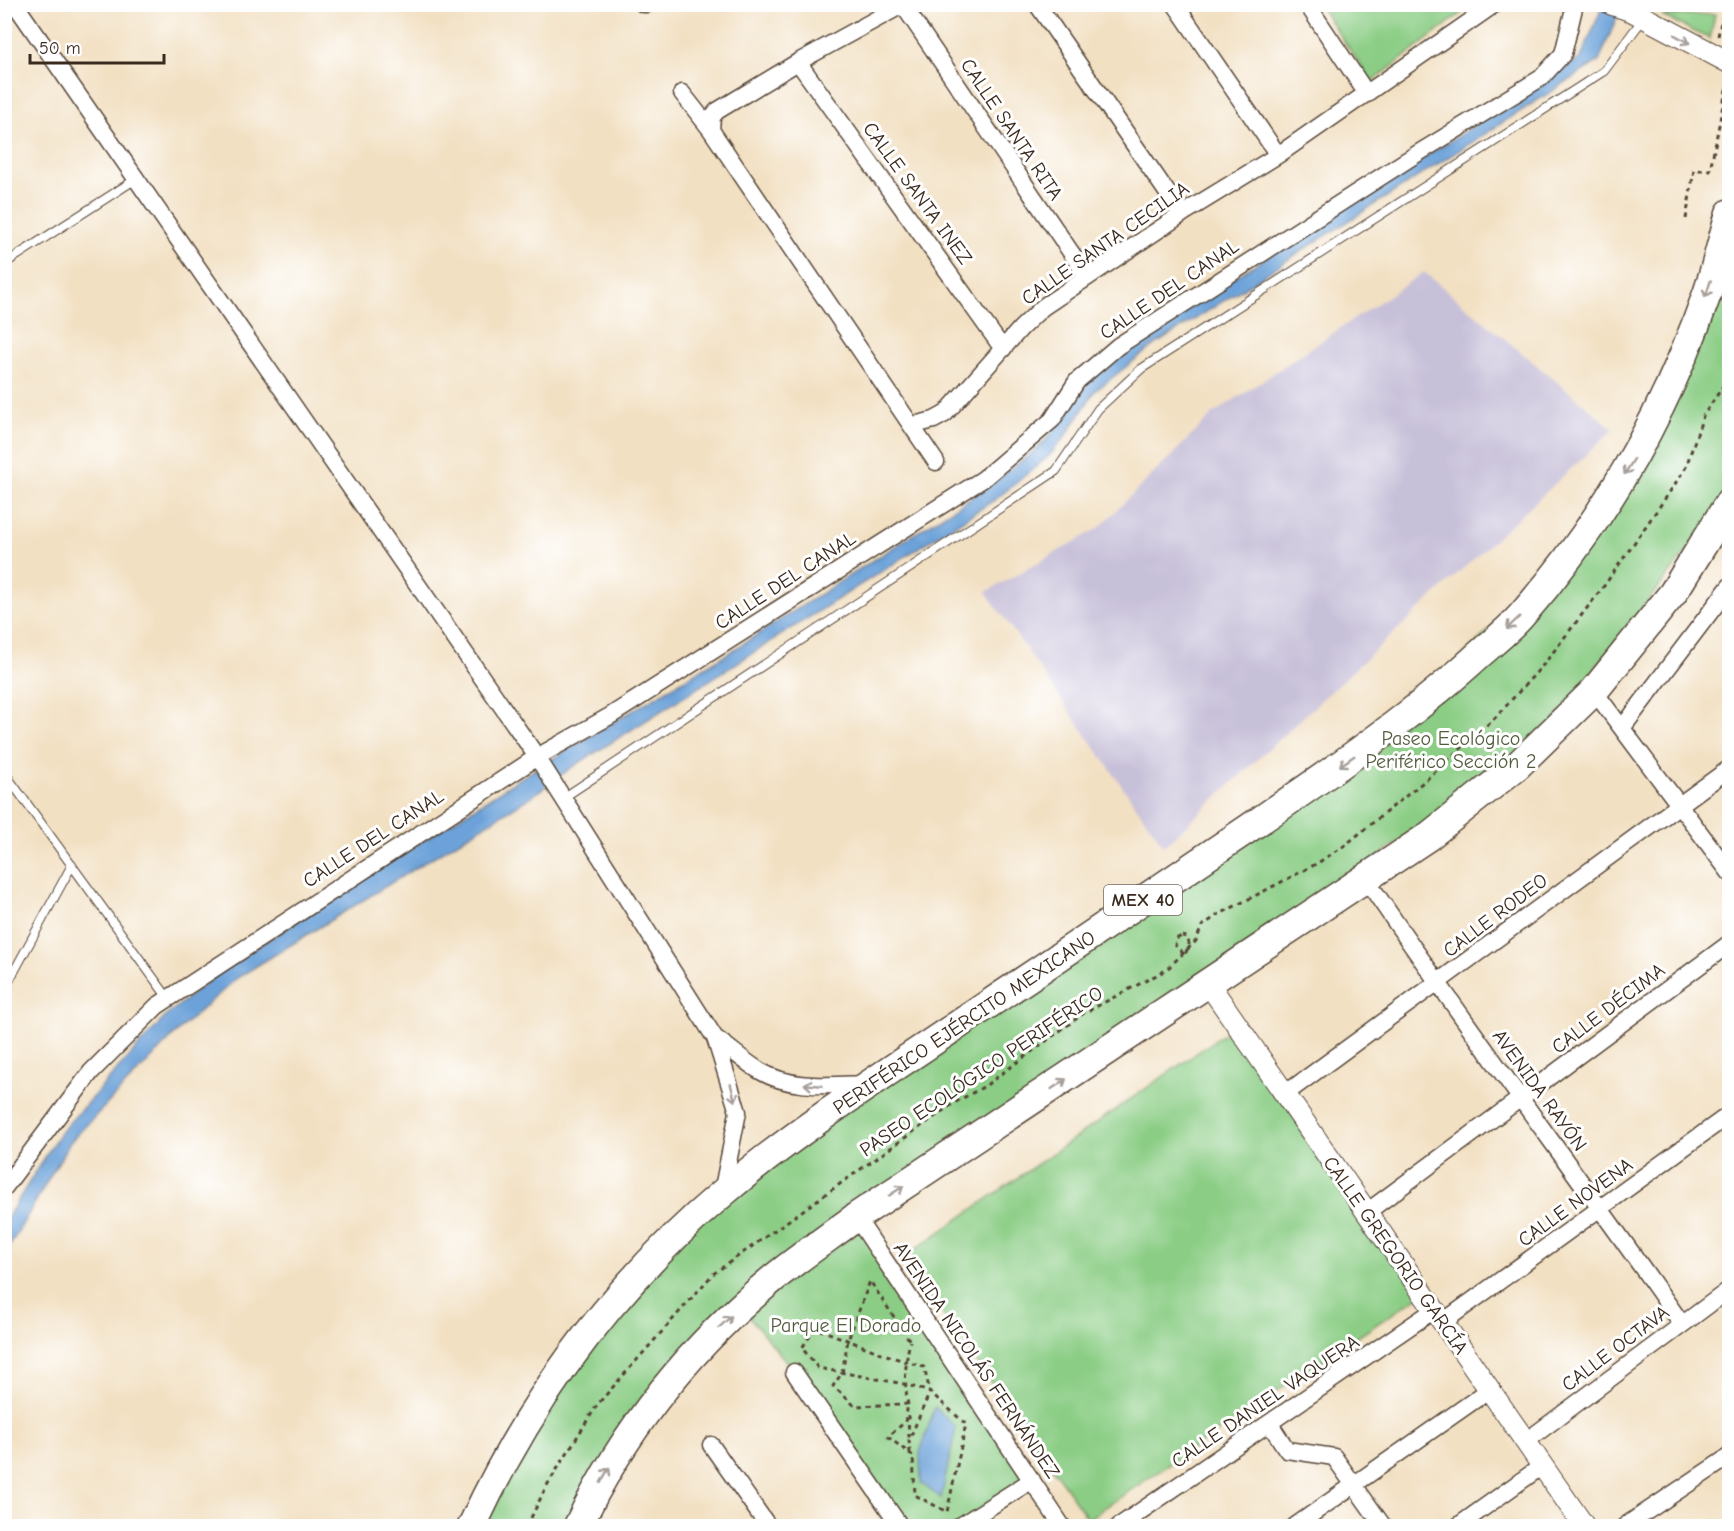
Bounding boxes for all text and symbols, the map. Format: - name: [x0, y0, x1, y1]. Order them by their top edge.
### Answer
- scale bar: [30, 27, 164, 65]
- one-way arrow: [1673, 34, 1691, 45]
- text: 50 m: [39, 38, 81, 59]
- street label: CALLE SANTA RITA: [956, 54, 1068, 205]
- street label: CALLE SANTA INEZ: [858, 118, 977, 269]
- street label: CALLE SANTA CECILIA: [1017, 177, 1194, 310]
- street label: CALLE DEL CANAL: [1095, 234, 1243, 344]
- one-way arrow: [1702, 279, 1713, 298]
- one-way arrow: [1622, 458, 1634, 475]
- street label: CALLE DEL CANAL: [711, 526, 860, 634]
- one-way arrow: [1506, 616, 1521, 631]
- park label: Paseo Ecológico Periférico Sección 2: [1366, 727, 1536, 773]
- one-way arrow: [1339, 755, 1356, 767]
- street label: CALLE DEL CANAL: [299, 784, 448, 892]
- street label: CALLE RODEO: [1439, 869, 1552, 962]
- road number: MEX 40: [1104, 885, 1182, 915]
- street label: PERIFÉRICO EJÉRCITO MEXICANO: [829, 926, 1100, 1119]
- street label: CALLE DÉCIMA: [1547, 958, 1670, 1058]
- street label: PASEO ECOLÓGICO PERIFÉRICO: [855, 981, 1107, 1161]
- street label: AVENIDA RAYÓN: [1488, 1024, 1592, 1156]
- one-way arrow: [1050, 1077, 1067, 1089]
- one-way arrow: [804, 1079, 824, 1090]
- one-way arrow: [728, 1083, 739, 1102]
- street label: CALLE GREGORIO GARCÍA: [1318, 1152, 1473, 1359]
- street label: CALLE NOVENA: [1514, 1153, 1637, 1252]
- one-way arrow: [887, 1185, 904, 1197]
- street label: AVENIDA NICOLÁS FERNÁNDEZ: [889, 1237, 1065, 1483]
- street label: CALLE OCTAVA: [1557, 1300, 1674, 1396]
- park label: Parque El Dorado: [771, 1314, 921, 1337]
- one-way arrow: [717, 1315, 732, 1329]
- street label: CALLE DANIEL VAQUERA: [1167, 1330, 1364, 1473]
- one-way arrow: [599, 1467, 611, 1484]

